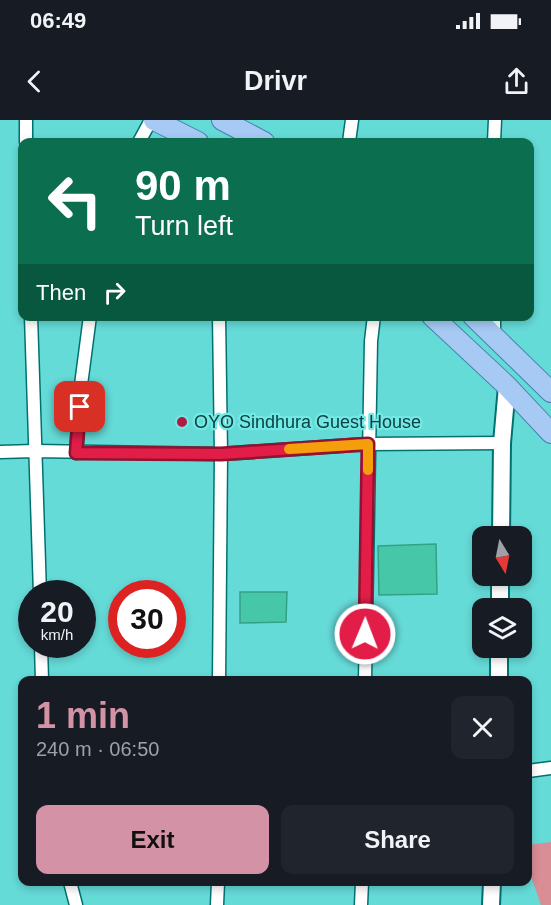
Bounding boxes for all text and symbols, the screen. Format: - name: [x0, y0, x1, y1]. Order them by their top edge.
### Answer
- text: 06:49: [30, 8, 86, 33]
- icon: back: [18, 65, 51, 98]
- icon: share: [500, 65, 533, 98]
- text: Drivr: [244, 66, 307, 96]
- icon: left: [36, 162, 114, 240]
- text: 90 m: [135, 162, 231, 209]
- text: Turn left: [135, 211, 233, 241]
- icon: right: [98, 276, 131, 309]
- text: Then: [36, 280, 86, 305]
- pin: [54, 381, 105, 432]
- icon: arrive: [63, 390, 96, 423]
- place label: OYO Sindhura Guest House: [194, 412, 421, 432]
- marker: OYO Sindhura Guest House: [175, 415, 189, 429]
- north arrow: [472, 526, 532, 586]
- map controls: [472, 526, 532, 658]
- speed limit sign: 30: [108, 580, 186, 658]
- text: 20: [40, 595, 74, 628]
- button: layers: [472, 598, 532, 658]
- position arrow: [333, 602, 397, 666]
- text: km/h: [41, 626, 73, 643]
- text: 1 min: [36, 695, 130, 736]
- button: close: [451, 696, 514, 759]
- text: 240 m · 06:50: [36, 738, 159, 760]
- button: Exit: [36, 805, 269, 874]
- button: Share: [281, 805, 514, 874]

